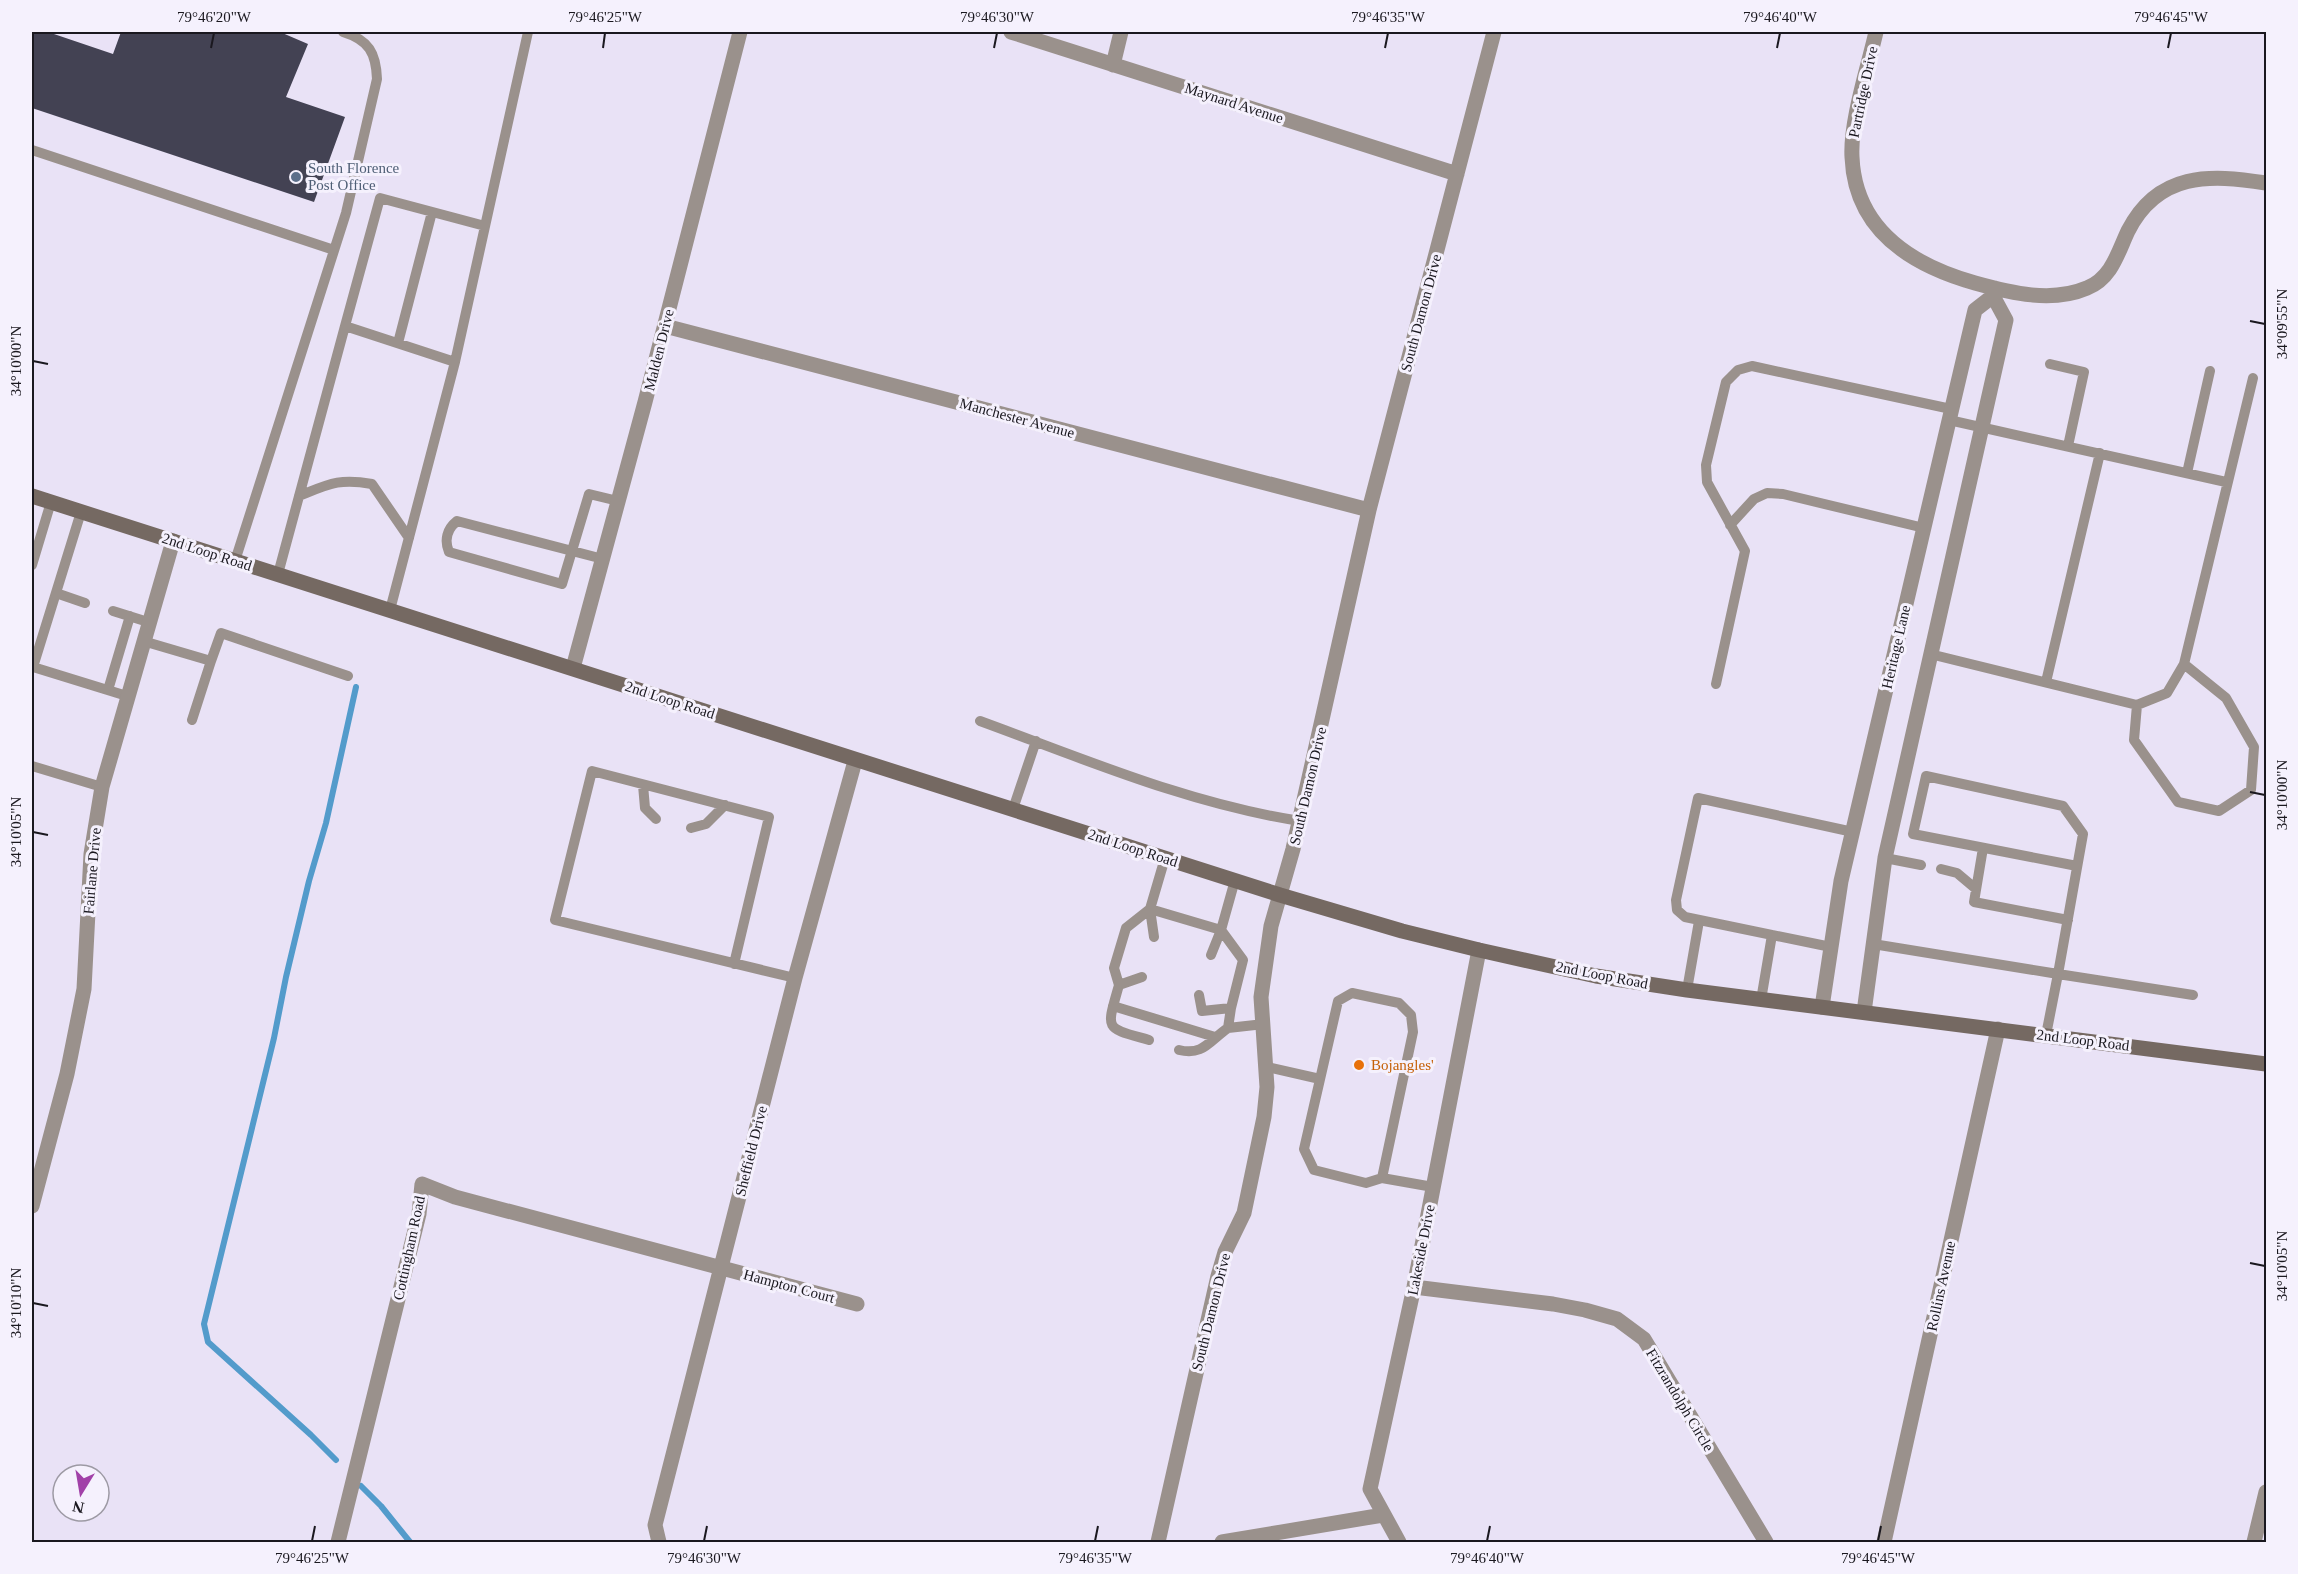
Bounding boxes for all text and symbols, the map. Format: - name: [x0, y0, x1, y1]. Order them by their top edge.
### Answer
- text: 79°46'20"W: [177, 9, 252, 25]
- text: 79°46'25"W: [568, 9, 643, 25]
- text: 79°46'30"W: [960, 9, 1035, 25]
- text: 79°46'35"W: [1351, 9, 1426, 25]
- text: 79°46'40"W: [1743, 9, 1818, 25]
- text: 79°46'45"W: [2134, 9, 2209, 25]
- street label: Partridge Drive: [1846, 45, 1881, 139]
- street label: Maynard Avenue: [1183, 80, 1286, 127]
- place label: South Florence Post Office: [308, 160, 400, 193]
- marker: South Florence Post Office: [289, 170, 303, 184]
- street label: South Damon Drive: [1398, 252, 1444, 373]
- text: 34°09'55"N: [2274, 289, 2290, 359]
- street label: Malden Drive: [641, 307, 677, 393]
- text: 34°10'00"N: [8, 326, 24, 396]
- street label: Manchester Avenue: [958, 395, 1077, 441]
- street label: 2nd Loop Road: [160, 530, 254, 574]
- street label: Heritage Lane: [1879, 603, 1913, 690]
- street label: 2nd Loop Road: [623, 678, 717, 722]
- street label: South Damon Drive: [1287, 725, 1329, 847]
- text: 34°10'00"N: [2274, 760, 2290, 830]
- text: 34°10'05"N: [8, 797, 24, 867]
- street label: 2nd Loop Road: [1086, 826, 1180, 870]
- street label: Fairlane Drive: [80, 827, 104, 915]
- street label: 2nd Loop Road: [1555, 958, 1650, 992]
- street label: 2nd Loop Road: [2036, 1026, 2131, 1054]
- place label: Bojangles': [1371, 1057, 1434, 1073]
- marker: Bojangles': [1352, 1058, 1366, 1072]
- street label: Sheffield Drive: [732, 1104, 770, 1198]
- street label: Cottingham Road: [390, 1194, 428, 1302]
- street label: Lakeside Drive: [1404, 1203, 1438, 1297]
- text: 34°10'05"N: [2274, 1231, 2290, 1301]
- street label: Rollins Avenue: [1924, 1239, 1958, 1333]
- street label: South Damon Drive: [1189, 1251, 1233, 1373]
- street label: Hampton Court: [742, 1266, 837, 1306]
- text: 34°10'10"N: [8, 1268, 24, 1338]
- street label: Fitzrandolph Circle: [1643, 1346, 1717, 1455]
- north arrow: [51, 1463, 111, 1523]
- text: N: [71, 1498, 86, 1517]
- text: 79°46'25"W: [275, 1550, 350, 1566]
- text: 79°46'30"W: [667, 1550, 742, 1566]
- text: 79°46'35"W: [1058, 1550, 1133, 1566]
- text: 79°46'40"W: [1450, 1550, 1525, 1566]
- text: 79°46'45"W: [1841, 1550, 1916, 1566]

